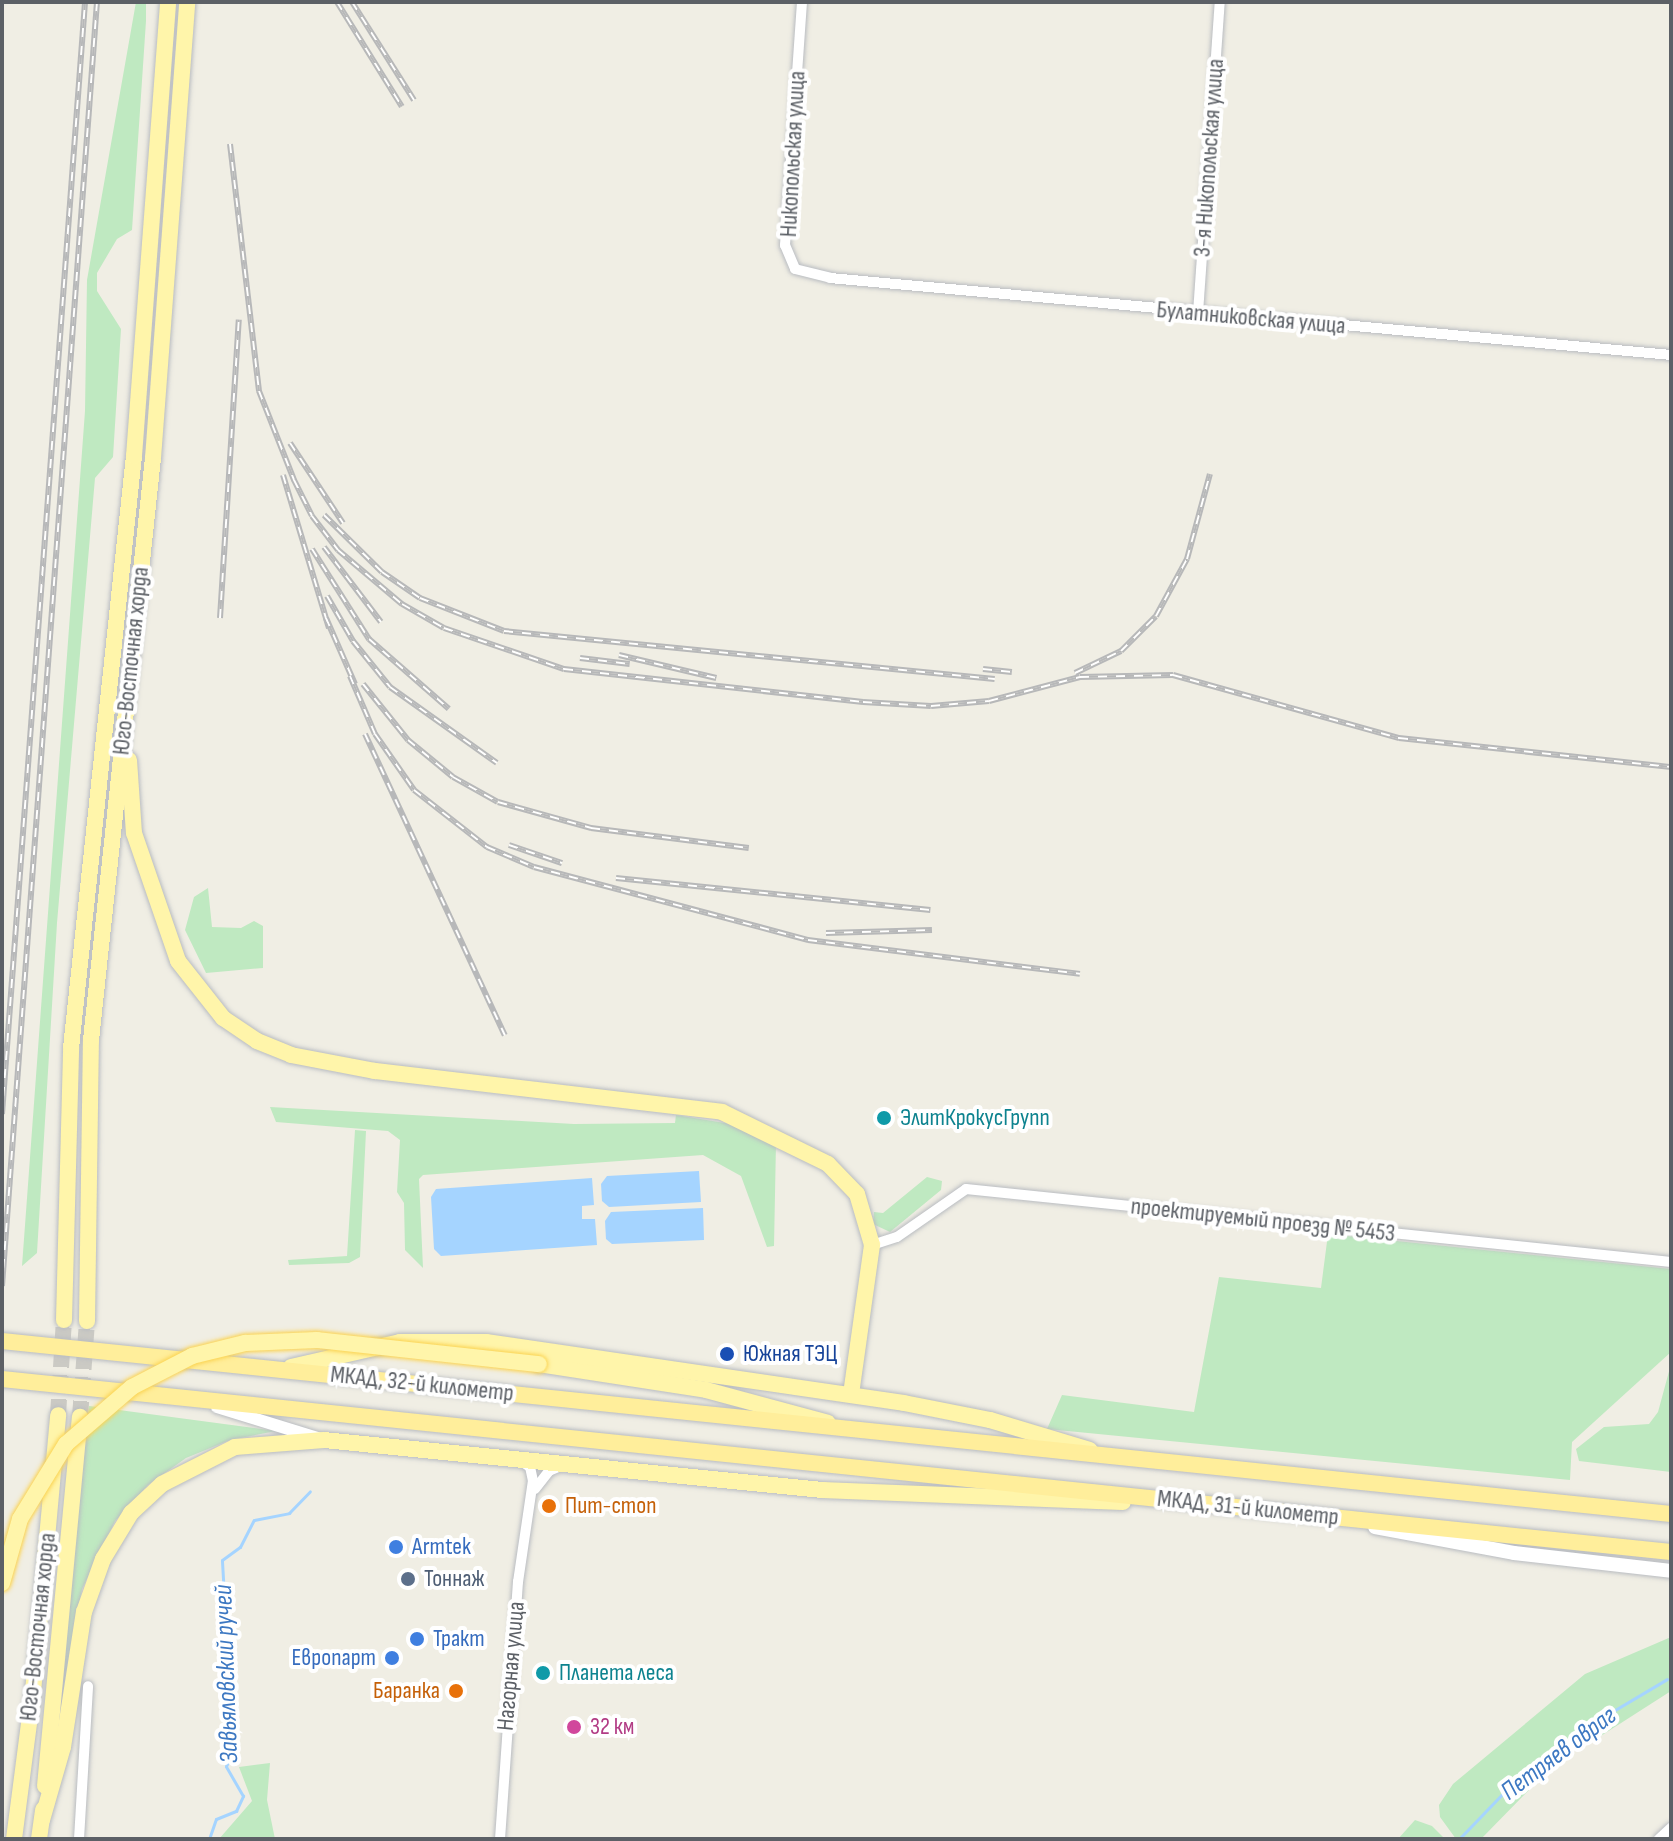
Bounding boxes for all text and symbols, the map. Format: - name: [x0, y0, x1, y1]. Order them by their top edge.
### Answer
- street label: 3-я Никопольская улица: [1188, 58, 1230, 258]
- street label: Никопольская улица: [774, 70, 812, 238]
- street label: Булатниковская улица: [1155, 295, 1347, 341]
- street label: Юго-Восточная хорда: [107, 566, 155, 756]
- place label: ЭлитКрокусГрупп: [900, 1104, 1050, 1132]
- marker: ЭлитКрокусГрупп: [875, 1109, 893, 1127]
- street label: проектируемый проезд № 5453: [1129, 1192, 1397, 1248]
- place label: Южная ТЭЦ: [743, 1340, 837, 1368]
- marker: Южная ТЭЦ: [718, 1345, 736, 1363]
- street label: МКАД, 32-й километр: [329, 1360, 515, 1408]
- street label: МКАД, 31-й километр: [1156, 1484, 1340, 1532]
- place label: Пит-стоп: [565, 1492, 657, 1520]
- marker: Пит-стоп: [540, 1497, 558, 1515]
- street label: Юго-Восточная хорда: [14, 1532, 62, 1722]
- place label: Armtek: [412, 1533, 471, 1561]
- marker: Armtek: [387, 1538, 405, 1556]
- place label: Тоннаж: [424, 1565, 484, 1593]
- marker: Тоннаж: [399, 1570, 417, 1588]
- water label: Завьяловский ручей: [208, 1584, 246, 1764]
- street label: Нагорная улица: [491, 1600, 531, 1732]
- place label: Тракт: [433, 1625, 485, 1653]
- marker: Тракт: [408, 1630, 426, 1648]
- place label: Европарт: [291, 1644, 376, 1672]
- marker: Европарт: [383, 1649, 401, 1667]
- place label: Планета леса: [559, 1659, 674, 1687]
- marker: Планета леса: [534, 1664, 552, 1682]
- place label: Баранка: [373, 1677, 440, 1705]
- marker: Баранка: [447, 1682, 465, 1700]
- water label: Петряев овраг: [1495, 1701, 1623, 1807]
- place label: 32 км: [590, 1713, 635, 1741]
- marker: 32 км: [565, 1718, 583, 1736]

